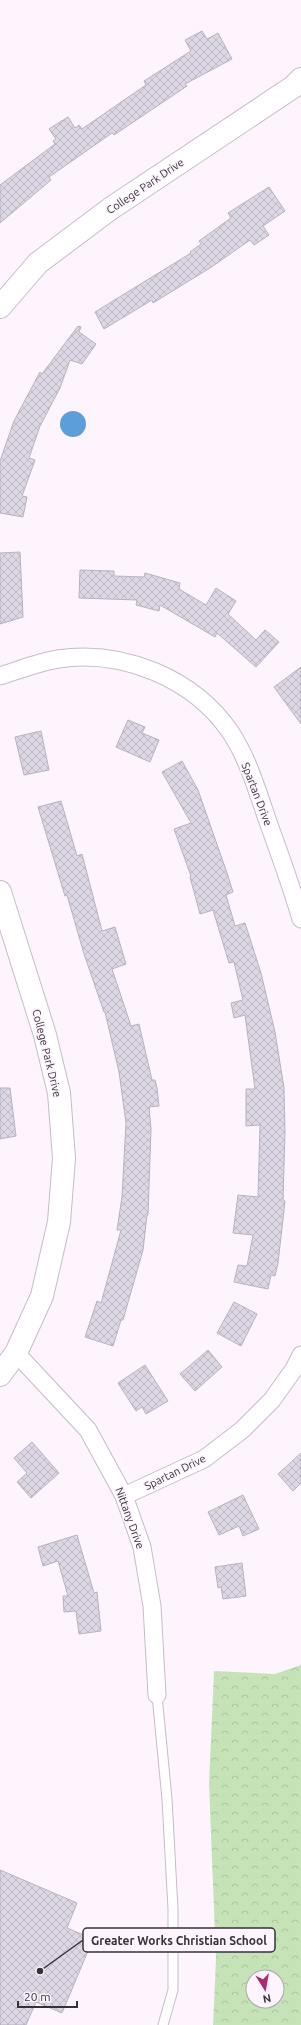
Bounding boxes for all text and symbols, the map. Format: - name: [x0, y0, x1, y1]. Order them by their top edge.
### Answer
- street label: College Park Drive: [104, 156, 186, 216]
- street label: Spartan Drive: [239, 761, 275, 827]
- street label: College Park Drive: [30, 1008, 64, 1098]
- street label: Spartan Drive: [142, 1452, 208, 1492]
- street label: Nittany Drive: [113, 1485, 147, 1551]
- callout: Greater Works Christian School: [83, 1928, 275, 1952]
- text: Greater Works Christian School: [91, 1934, 267, 1947]
- north arrow: [245, 1969, 285, 2009]
- scale bar: [18, 1983, 77, 2009]
- text: 20 m: [24, 1990, 51, 2003]
- text: N: [262, 1992, 272, 2005]

